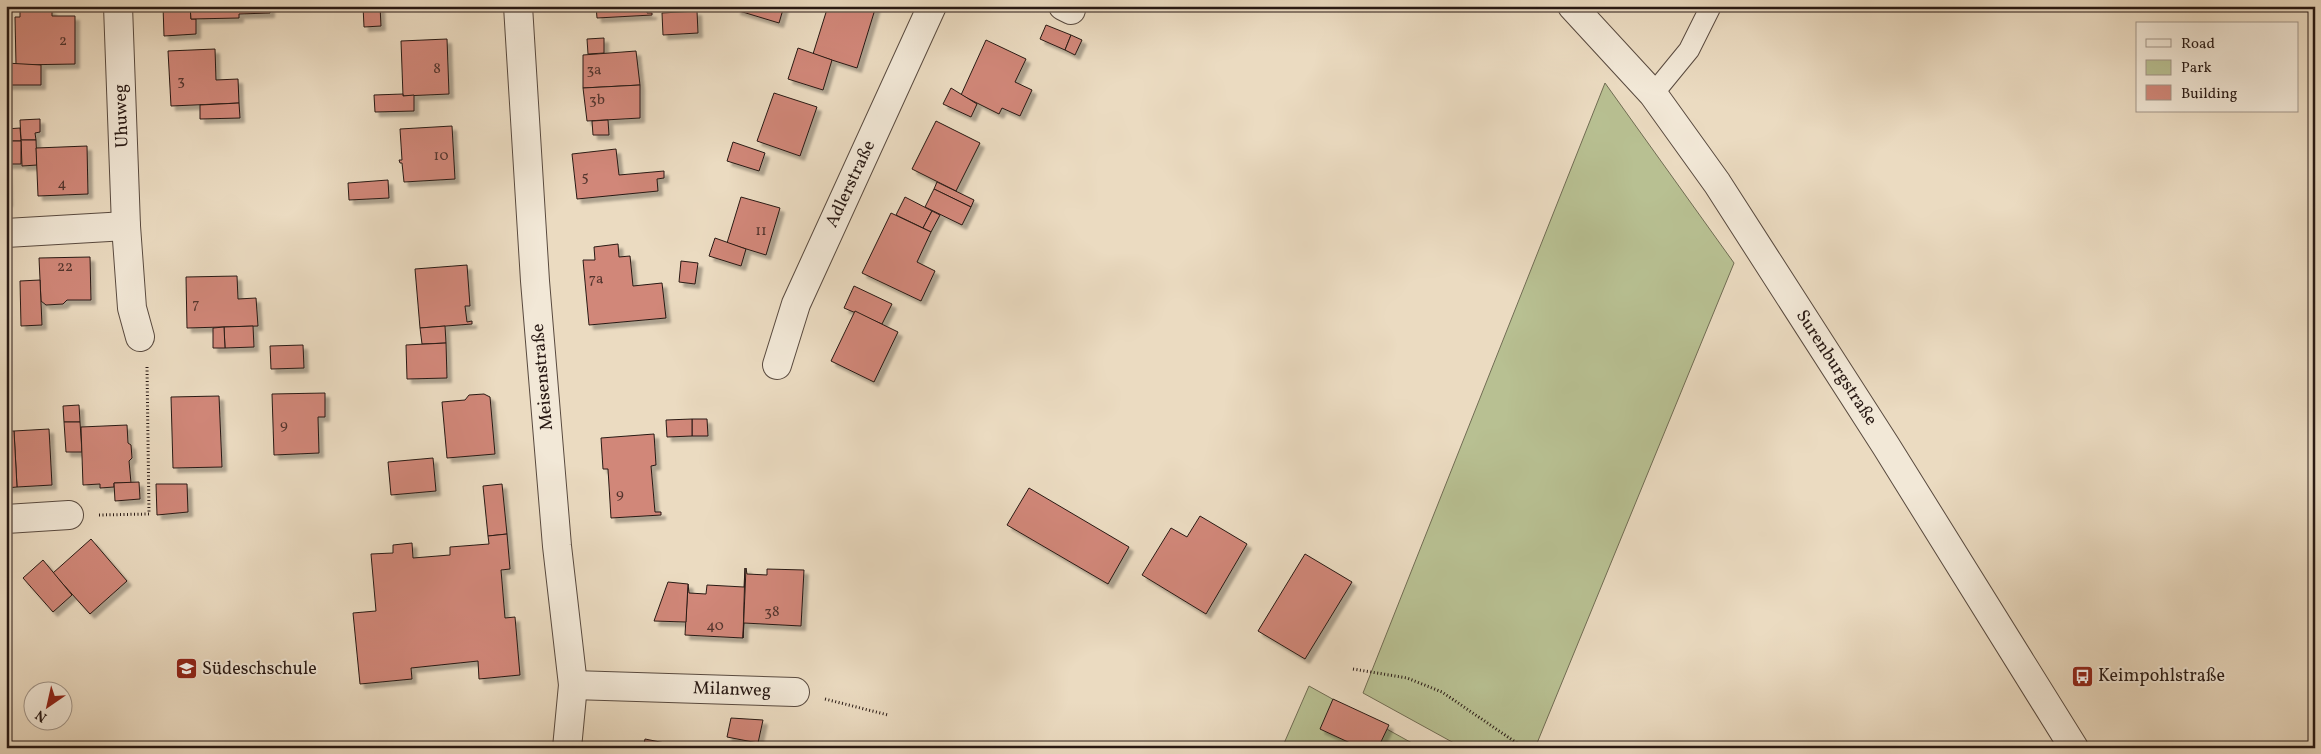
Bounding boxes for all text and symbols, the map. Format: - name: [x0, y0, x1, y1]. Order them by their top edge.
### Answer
- legend: [2136, 22, 2298, 112]
- house number: 2: [59, 31, 67, 52]
- text: Road: [2181, 34, 2215, 55]
- text: Park: [2181, 58, 2212, 79]
- house number: 8: [433, 59, 441, 80]
- house number: 3a: [586, 60, 602, 81]
- house number: 3: [177, 71, 185, 92]
- street label: Uhuweg: [108, 84, 136, 148]
- text: Building: [2181, 84, 2238, 105]
- house number: 3b: [589, 90, 605, 111]
- street label: Adlerstraße: [820, 136, 882, 232]
- house number: 10: [434, 146, 448, 167]
- house number: 5: [581, 167, 589, 188]
- house number: 4: [58, 174, 67, 195]
- house number: 11: [755, 221, 767, 242]
- house number: 22: [57, 257, 73, 278]
- house number: 7a: [589, 269, 603, 290]
- house number: 7: [192, 294, 200, 315]
- street label: Surenburgstraße: [1789, 305, 1883, 431]
- street label: Meisenstraße: [526, 323, 560, 431]
- house number: 9: [280, 415, 288, 436]
- house number: 9: [616, 484, 624, 505]
- house number: 38: [764, 602, 780, 623]
- house number: 40: [706, 616, 724, 637]
- school or university icon: Südeschschule: [174, 657, 198, 681]
- place label: Südeschschule: [202, 657, 317, 682]
- bus stop icon: Keimpohlstraße: [2070, 664, 2094, 688]
- place label: Keimpohlstraße: [2098, 664, 2225, 689]
- street label: Milanweg: [693, 676, 771, 704]
- north arrow: [22, 682, 72, 732]
- text: N: [32, 705, 51, 726]

